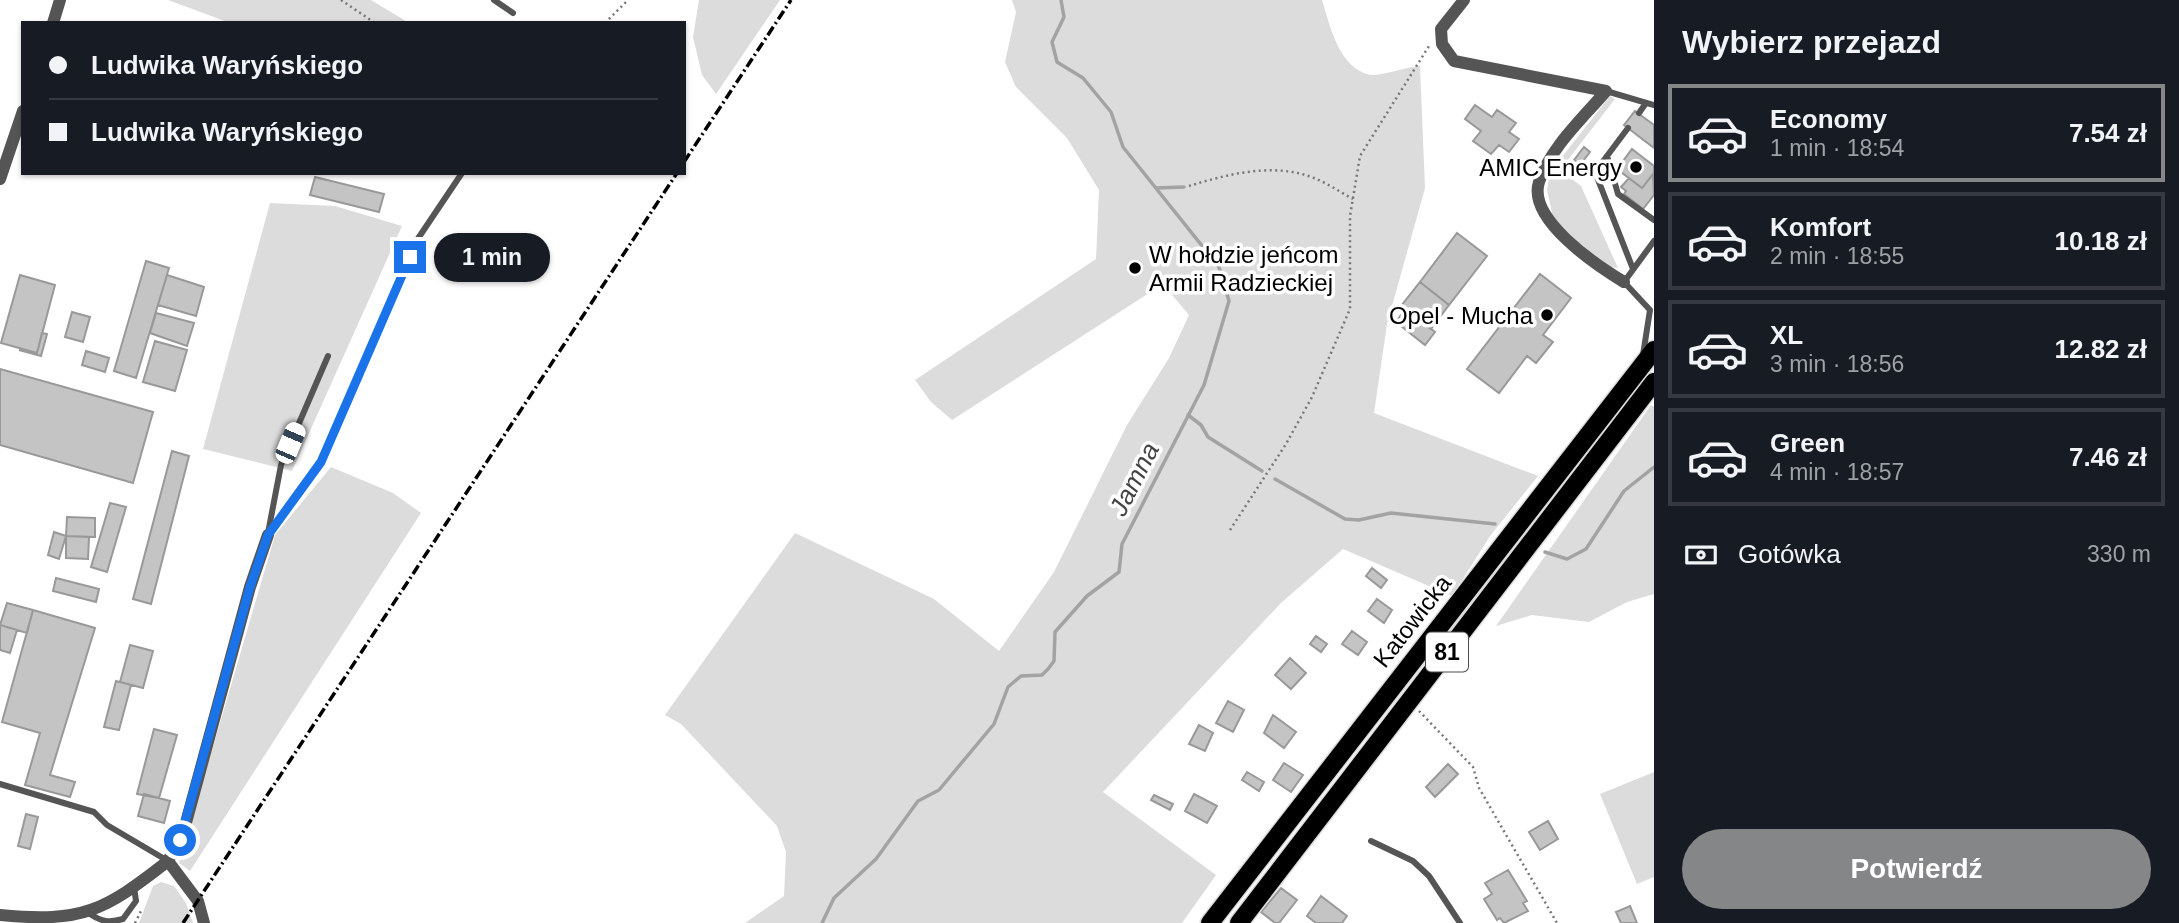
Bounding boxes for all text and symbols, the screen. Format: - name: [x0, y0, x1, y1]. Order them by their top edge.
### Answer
- text: Wybierz przejazd: [1682, 24, 1941, 60]
- text: Ludwika Waryńskiego: [91, 50, 363, 80]
- icon: car: [1686, 102, 1749, 165]
- text: Economy: [1770, 104, 1887, 134]
- text: Ludwika Waryńskiego: [91, 117, 363, 147]
- text: 7.54 zł: [2069, 118, 2147, 148]
- text: 1 min · 18:54: [1770, 135, 1904, 161]
- place label: AMIC Energy: [1479, 154, 1622, 181]
- marker: AMIC Energy: [1628, 159, 1644, 175]
- icon: car: [1686, 210, 1749, 273]
- text: Komfort: [1770, 212, 1871, 242]
- text: 10.18 zł: [2054, 226, 2147, 256]
- callout: 1 min: [434, 232, 550, 282]
- route end: [394, 241, 426, 273]
- place label: W hołdzie jeńcom Armii Radzieckiej: [1149, 241, 1338, 296]
- text: 2 min · 18:55: [1770, 243, 1904, 269]
- text: 1 min: [462, 244, 522, 270]
- marker: W hołdzie jeńcom Armii Radzieckiej: [1127, 260, 1143, 276]
- place label: Opel - Mucha: [1389, 302, 1534, 329]
- marker: Opel - Mucha: [1539, 307, 1555, 323]
- icon: car: [1686, 318, 1749, 381]
- text: XL: [1770, 320, 1803, 350]
- text: 12.82 zł: [2054, 334, 2147, 364]
- text: 3 min · 18:56: [1770, 351, 1904, 377]
- car: [273, 420, 308, 466]
- icon: car: [1686, 426, 1749, 489]
- text: Green: [1770, 428, 1845, 458]
- water label: Jamna: [1102, 437, 1165, 521]
- text: 7.46 zł: [2069, 442, 2147, 472]
- text: 4 min · 18:57: [1770, 459, 1904, 485]
- icon: cash: [1682, 536, 1720, 574]
- text: Gotówka: [1738, 539, 1841, 569]
- text: 330 m: [2087, 541, 2151, 567]
- street label: Katowicka: [1368, 569, 1457, 672]
- road number: 81: [1426, 632, 1468, 672]
- route start: [164, 824, 196, 856]
- button: Potwierdź: [1682, 829, 2151, 909]

